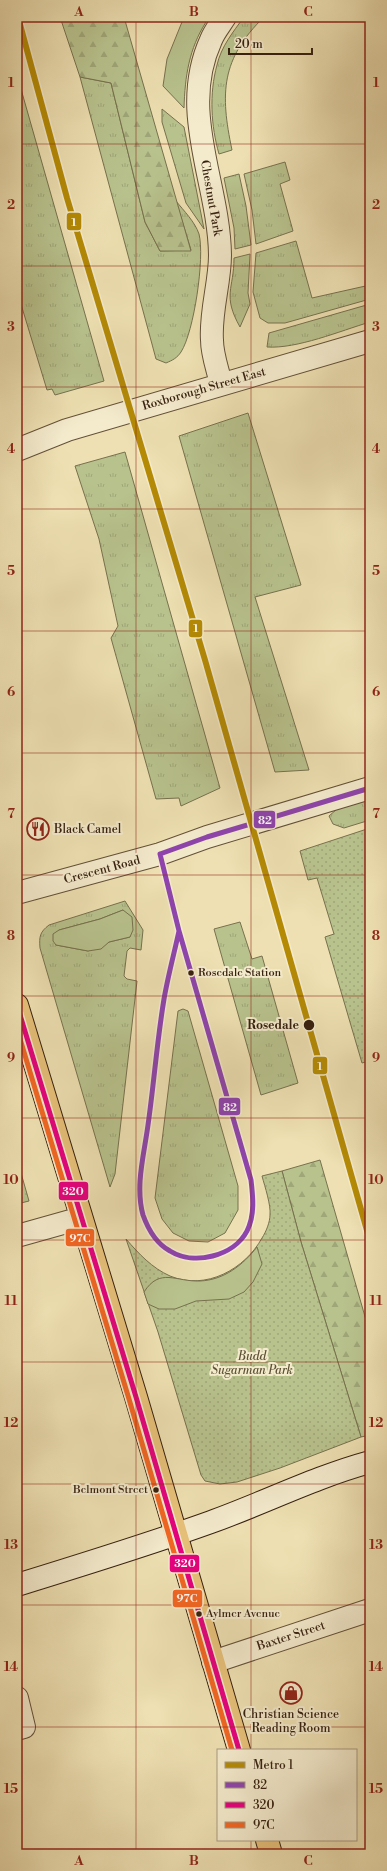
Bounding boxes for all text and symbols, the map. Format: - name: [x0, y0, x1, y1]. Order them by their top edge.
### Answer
- text: A: [73, 4, 84, 20]
- text: B: [189, 4, 199, 20]
- text: C: [303, 4, 313, 20]
- scale bar: [229, 30, 312, 56]
- text: 20 m: [235, 37, 263, 52]
- text: 1: [8, 75, 15, 91]
- text: 1: [373, 75, 380, 91]
- street label: Chestnut Park: [197, 159, 225, 238]
- text: 2: [7, 197, 15, 213]
- text: 2: [372, 197, 380, 213]
- line badge: 1: [66, 212, 82, 231]
- text: 1: [71, 216, 77, 230]
- text: 3: [7, 319, 15, 335]
- text: 3: [372, 319, 380, 335]
- street label: Roxborough Street East: [140, 364, 268, 414]
- text: 4: [7, 441, 16, 457]
- text: 4: [372, 441, 381, 457]
- text: 5: [7, 563, 15, 579]
- text: 5: [372, 563, 380, 579]
- line badge: 1: [188, 619, 203, 638]
- text: 1: [193, 622, 199, 636]
- text: 6: [7, 684, 15, 700]
- text: 6: [372, 684, 380, 700]
- text: 7: [7, 806, 15, 822]
- text: 7: [372, 806, 380, 822]
- line badge: 82: [253, 810, 276, 829]
- text: 82: [258, 814, 272, 828]
- restaurant icon: Black Camel: [25, 816, 51, 842]
- place label: Black Camel: [53, 822, 122, 837]
- street label: Crescent Road: [62, 853, 142, 887]
- text: 8: [7, 928, 15, 944]
- text: 8: [372, 928, 380, 944]
- place label: Rosedale Station: [198, 966, 282, 980]
- marker: Rosedale Station: [186, 968, 196, 978]
- place label: Rosedale: [247, 1018, 300, 1033]
- marker: Rosedale: [302, 1018, 316, 1032]
- text: 9: [7, 1050, 15, 1066]
- text: 9: [372, 1050, 380, 1066]
- line badge: 1: [312, 1056, 328, 1075]
- text: 1: [317, 1060, 323, 1074]
- line badge: 82: [218, 1097, 241, 1116]
- text: 82: [223, 1101, 237, 1115]
- text: 10: [3, 1172, 19, 1188]
- text: 10: [368, 1172, 384, 1188]
- line badge: 320: [58, 1181, 89, 1201]
- text: 320: [62, 1185, 84, 1199]
- line badge: 97C: [65, 1228, 95, 1247]
- text: 97C: [69, 1232, 91, 1246]
- text: 11: [5, 1293, 18, 1309]
- text: 11: [370, 1293, 383, 1309]
- park label: Budd Sugarman Park: [211, 1349, 293, 1378]
- text: 12: [4, 1415, 18, 1431]
- text: 12: [369, 1415, 383, 1431]
- place label: Belmont Street: [72, 1483, 148, 1497]
- marker: Belmont Street: [151, 1485, 161, 1495]
- text: 13: [4, 1537, 18, 1553]
- text: 13: [369, 1537, 383, 1553]
- line badge: 320: [169, 1554, 200, 1573]
- text: 320: [174, 1557, 196, 1571]
- line badge: 97C: [172, 1589, 203, 1608]
- text: 97C: [176, 1592, 198, 1606]
- place label: Aylmer Avenue: [205, 1607, 280, 1621]
- marker: Aylmer Avenue: [194, 1609, 204, 1619]
- street label: Baxter Street: [254, 1618, 328, 1654]
- text: 14: [4, 1659, 18, 1675]
- text: 14: [369, 1659, 383, 1675]
- shop icon: Christian Science Reading Room: [278, 1680, 304, 1706]
- place label: Christian Science Reading Room: [243, 1707, 339, 1736]
- legend: [217, 1749, 357, 1841]
- text: Metro 1: [253, 1758, 294, 1773]
- text: 82: [253, 1778, 267, 1793]
- text: 15: [4, 1781, 18, 1797]
- text: 15: [369, 1781, 383, 1797]
- text: 320: [253, 1798, 274, 1813]
- text: 97C: [253, 1818, 275, 1833]
- text: A: [73, 1853, 84, 1869]
- text: B: [189, 1853, 199, 1869]
- text: C: [303, 1853, 313, 1869]

